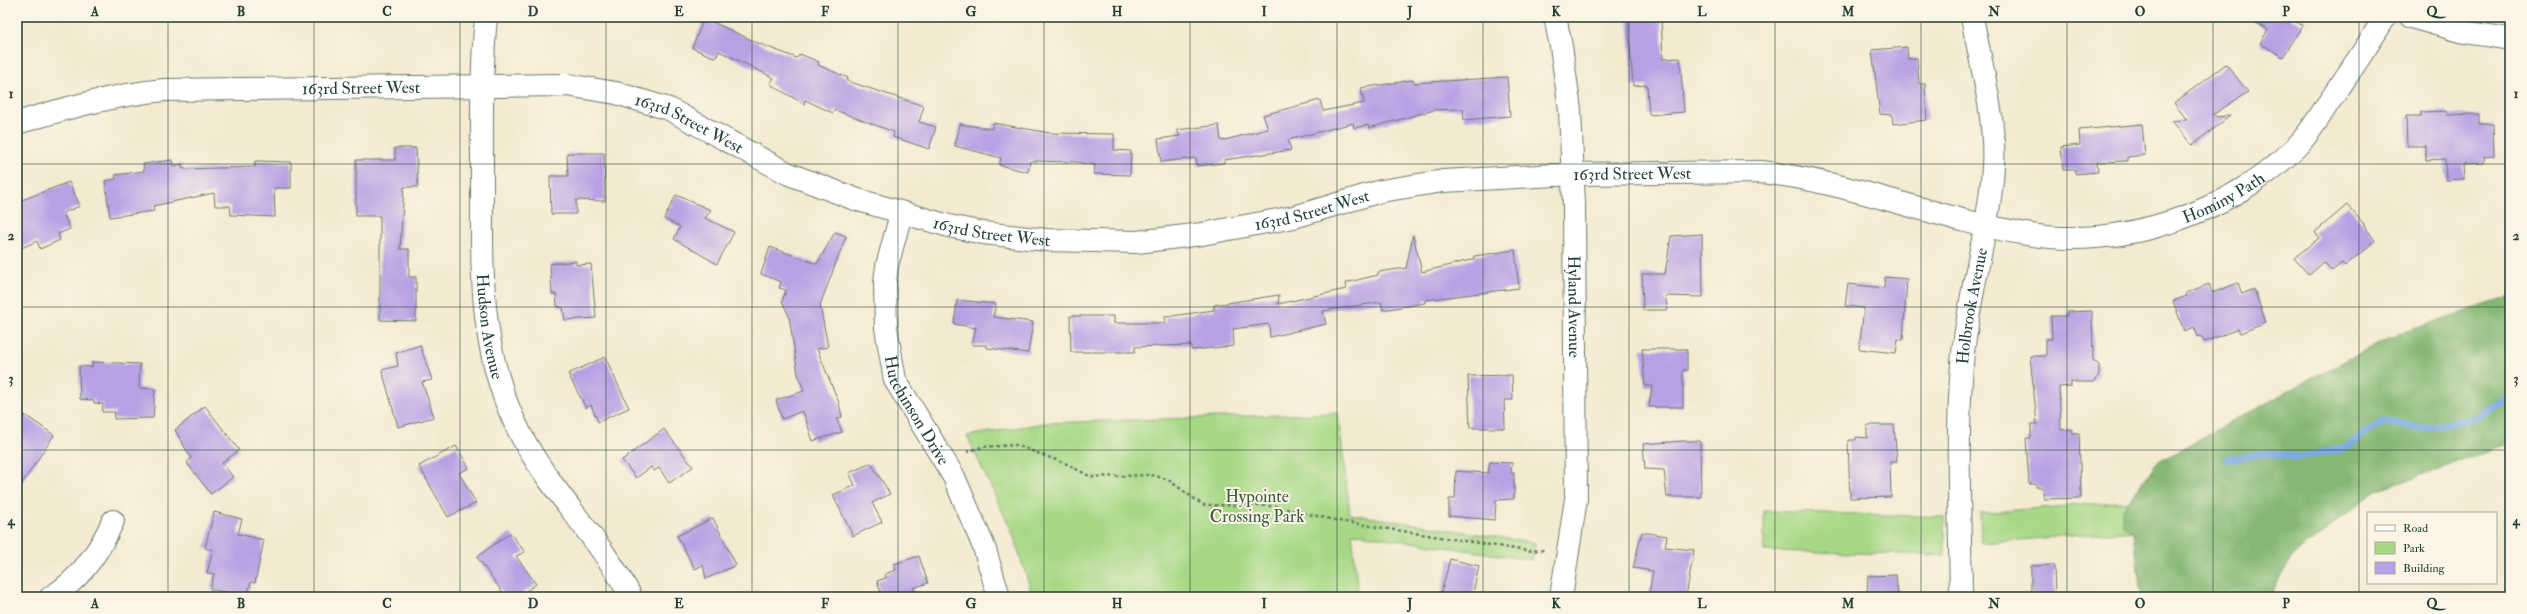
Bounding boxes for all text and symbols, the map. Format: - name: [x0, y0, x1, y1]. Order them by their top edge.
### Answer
- text: A: [90, 4, 100, 20]
- text: B: [237, 4, 245, 20]
- text: C: [382, 4, 392, 20]
- text: D: [528, 4, 539, 20]
- text: E: [674, 4, 684, 20]
- text: F: [821, 4, 830, 20]
- text: G: [966, 4, 977, 20]
- text: H: [1112, 4, 1123, 20]
- text: I: [1261, 4, 1267, 20]
- text: J: [1406, 4, 1413, 21]
- text: K: [1551, 4, 1561, 20]
- text: L: [1697, 4, 1707, 20]
- text: M: [1841, 4, 1855, 20]
- text: N: [1987, 4, 2000, 20]
- text: O: [2135, 4, 2146, 20]
- text: P: [2282, 4, 2290, 20]
- text: Q: [2427, 4, 2447, 20]
- street label: 163rd Street West: [302, 76, 421, 99]
- text: 1: [9, 86, 14, 102]
- text: 1: [2514, 86, 2519, 102]
- street label: 163rd Street West: [632, 89, 748, 158]
- street label: 163rd Street West: [1573, 162, 1692, 185]
- street label: Hominy Path: [2179, 167, 2269, 228]
- street label: 163rd Street West: [1253, 184, 1372, 235]
- street label: 163rd Street West: [931, 212, 1051, 251]
- text: 2: [8, 228, 15, 244]
- text: 2: [2513, 228, 2520, 244]
- street label: Holbrook Avenue: [1951, 246, 1992, 365]
- street label: Hyland Avenue: [1563, 255, 1586, 358]
- street label: Hudson Avenue: [472, 273, 508, 382]
- street label: Hutchinson Drive: [880, 354, 955, 469]
- text: 3: [9, 371, 14, 387]
- text: 3: [2514, 371, 2519, 387]
- park label: Hypointe Crossing Park: [1210, 486, 1304, 527]
- legend: [2367, 512, 2497, 584]
- text: 4: [6, 513, 15, 529]
- text: 4: [2511, 513, 2520, 529]
- text: Road: [2403, 521, 2428, 536]
- text: Park: [2403, 541, 2425, 556]
- text: Building: [2403, 561, 2446, 576]
- text: A: [90, 596, 100, 612]
- text: B: [237, 596, 245, 612]
- text: C: [382, 596, 392, 612]
- text: D: [528, 596, 539, 612]
- text: E: [674, 596, 684, 612]
- text: F: [821, 596, 830, 612]
- text: G: [966, 596, 977, 612]
- text: H: [1112, 596, 1123, 612]
- text: I: [1261, 596, 1267, 612]
- text: J: [1406, 596, 1413, 613]
- text: K: [1551, 596, 1561, 612]
- text: L: [1697, 596, 1707, 612]
- text: M: [1841, 596, 1855, 612]
- text: N: [1987, 596, 2000, 612]
- text: O: [2135, 596, 2146, 612]
- text: P: [2282, 596, 2290, 612]
- text: Q: [2427, 596, 2447, 612]

